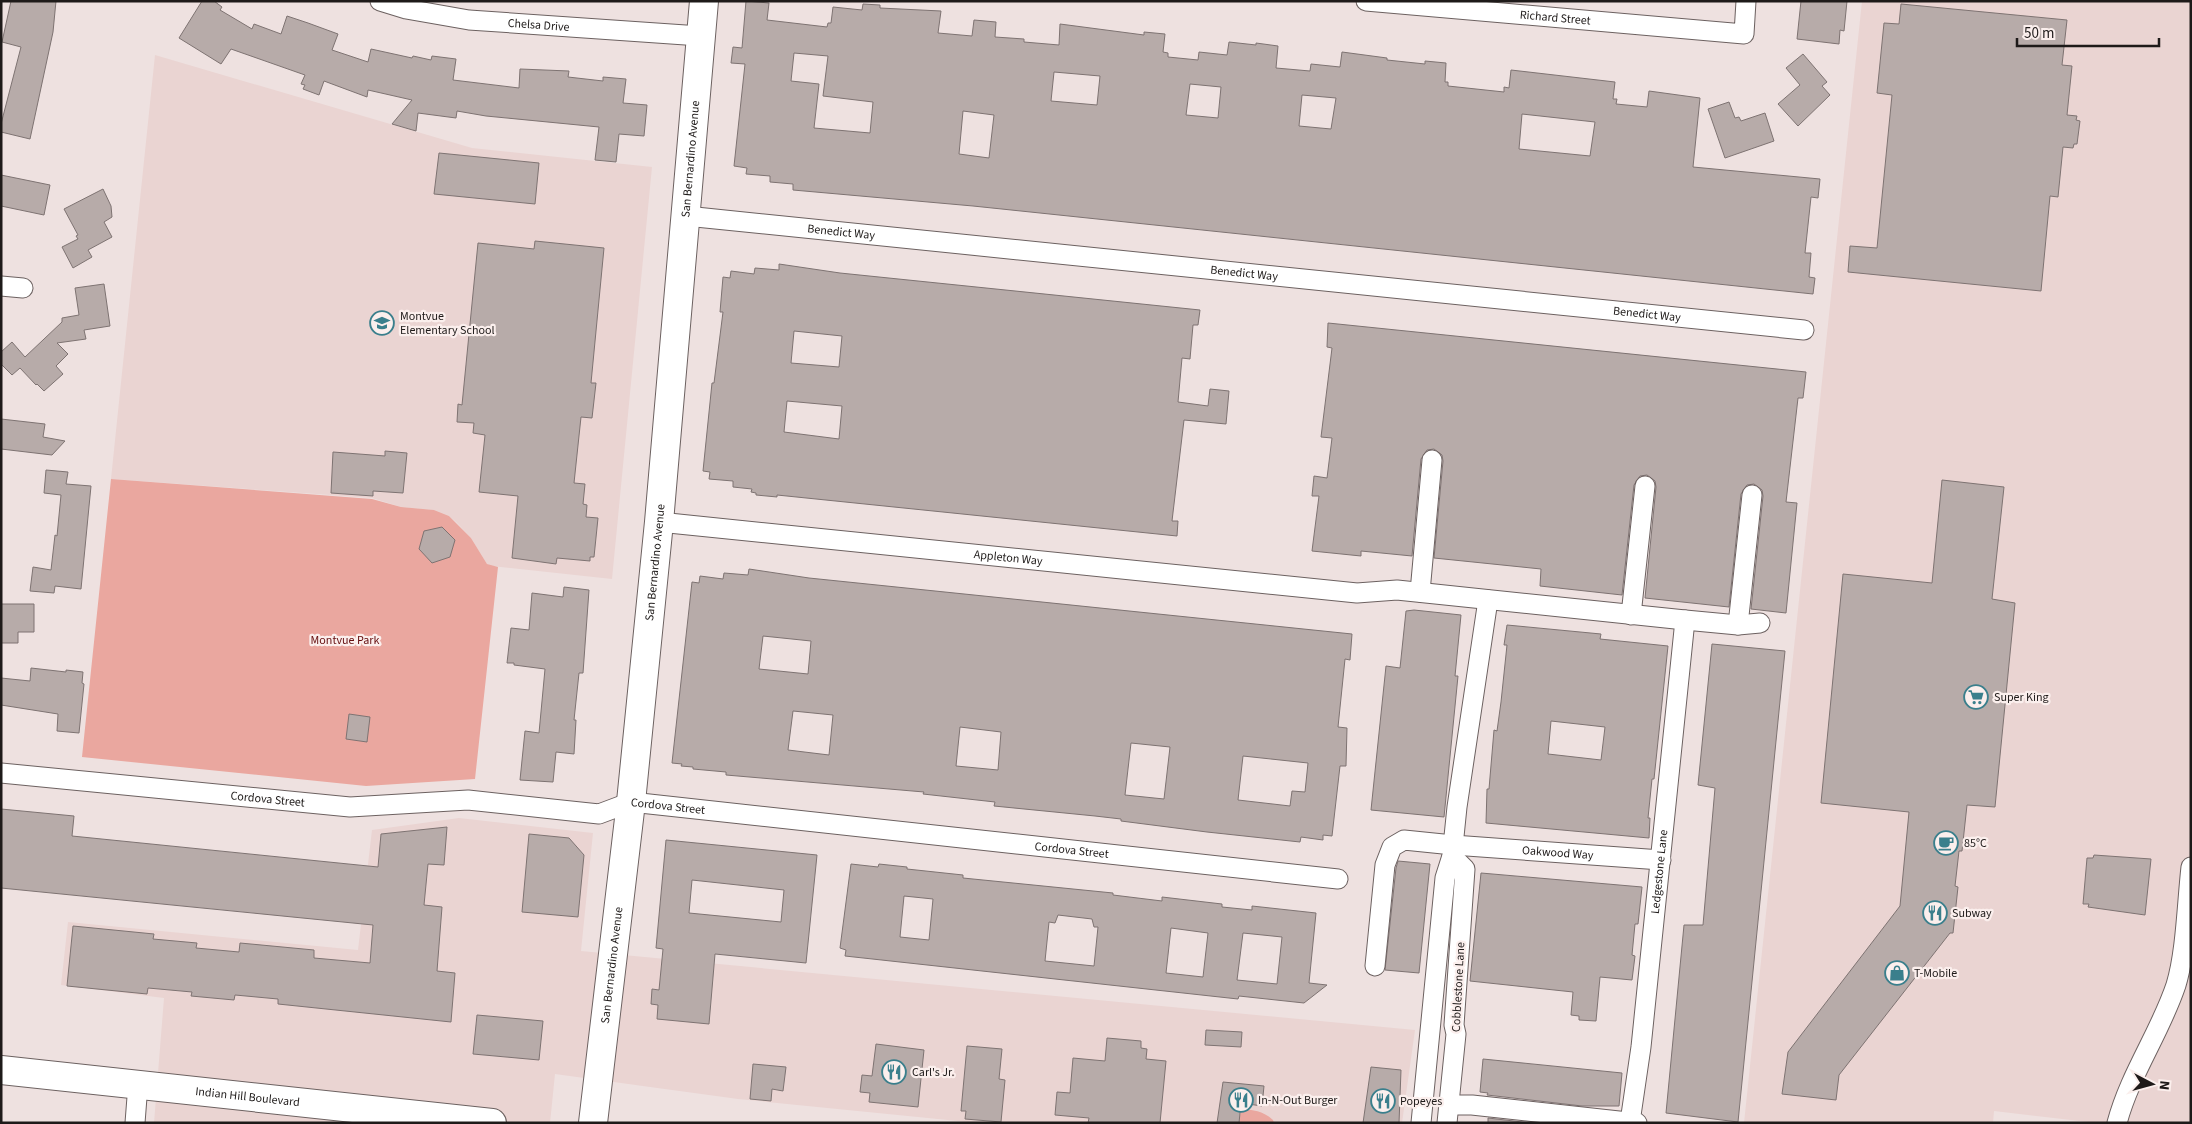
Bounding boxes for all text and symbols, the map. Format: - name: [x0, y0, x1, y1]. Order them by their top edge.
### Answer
- street label: Richard Street: [1519, 6, 1591, 30]
- street label: Chelsa Drive: [507, 15, 570, 36]
- scale bar: [2017, 15, 2160, 47]
- text: 50 m: [2024, 23, 2054, 44]
- street label: San Bernardino Avenue: [677, 100, 704, 218]
- street label: Benedict Way: [806, 220, 876, 244]
- street label: Benedict Way: [1209, 262, 1279, 285]
- street label: Benedict Way: [1612, 303, 1682, 326]
- place label: Montvue Elementary School: [400, 308, 495, 339]
- school or university icon: Montvue Elementary School: [369, 310, 395, 336]
- street label: San Bernardino Avenue: [641, 503, 670, 622]
- street label: Appleton Way: [973, 546, 1044, 570]
- park label: Montvue Park: [311, 632, 379, 649]
- supermarket icon: Super King: [1963, 684, 1989, 710]
- place label: Super King: [1994, 689, 2049, 706]
- street label: Cordova Street: [230, 787, 306, 812]
- street label: Cordova Street: [630, 794, 706, 819]
- street label: Ledgestone Lane: [1647, 829, 1672, 915]
- cafe icon: 85°C: [1933, 830, 1959, 856]
- place label: 85°C: [1964, 835, 1987, 852]
- street label: Cordova Street: [1034, 838, 1110, 863]
- street label: Oakwood Way: [1521, 842, 1594, 864]
- restaurant icon: Subway: [1922, 900, 1948, 926]
- place label: Subway: [1952, 905, 1992, 922]
- street label: San Bernardino Avenue: [597, 906, 628, 1024]
- street label: Cobblestone Lane: [1448, 942, 1469, 1032]
- shop icon: T-Mobile: [1884, 960, 1910, 986]
- place label: T-Mobile: [1914, 965, 1957, 982]
- restaurant icon: Carl's Jr.: [881, 1059, 907, 1085]
- north arrow: [2127, 1059, 2177, 1109]
- place label: Carl's Jr.: [912, 1064, 955, 1081]
- text: N: [2154, 1080, 2174, 1091]
- street label: Indian Hill Boulevard: [194, 1083, 301, 1111]
- restaurant icon: In-N-Out Burger: [1228, 1087, 1254, 1113]
- restaurant icon: Popeyes: [1370, 1088, 1396, 1114]
- place label: In-N-Out Burger: [1258, 1092, 1338, 1109]
- place label: Popeyes: [1400, 1093, 1442, 1110]

